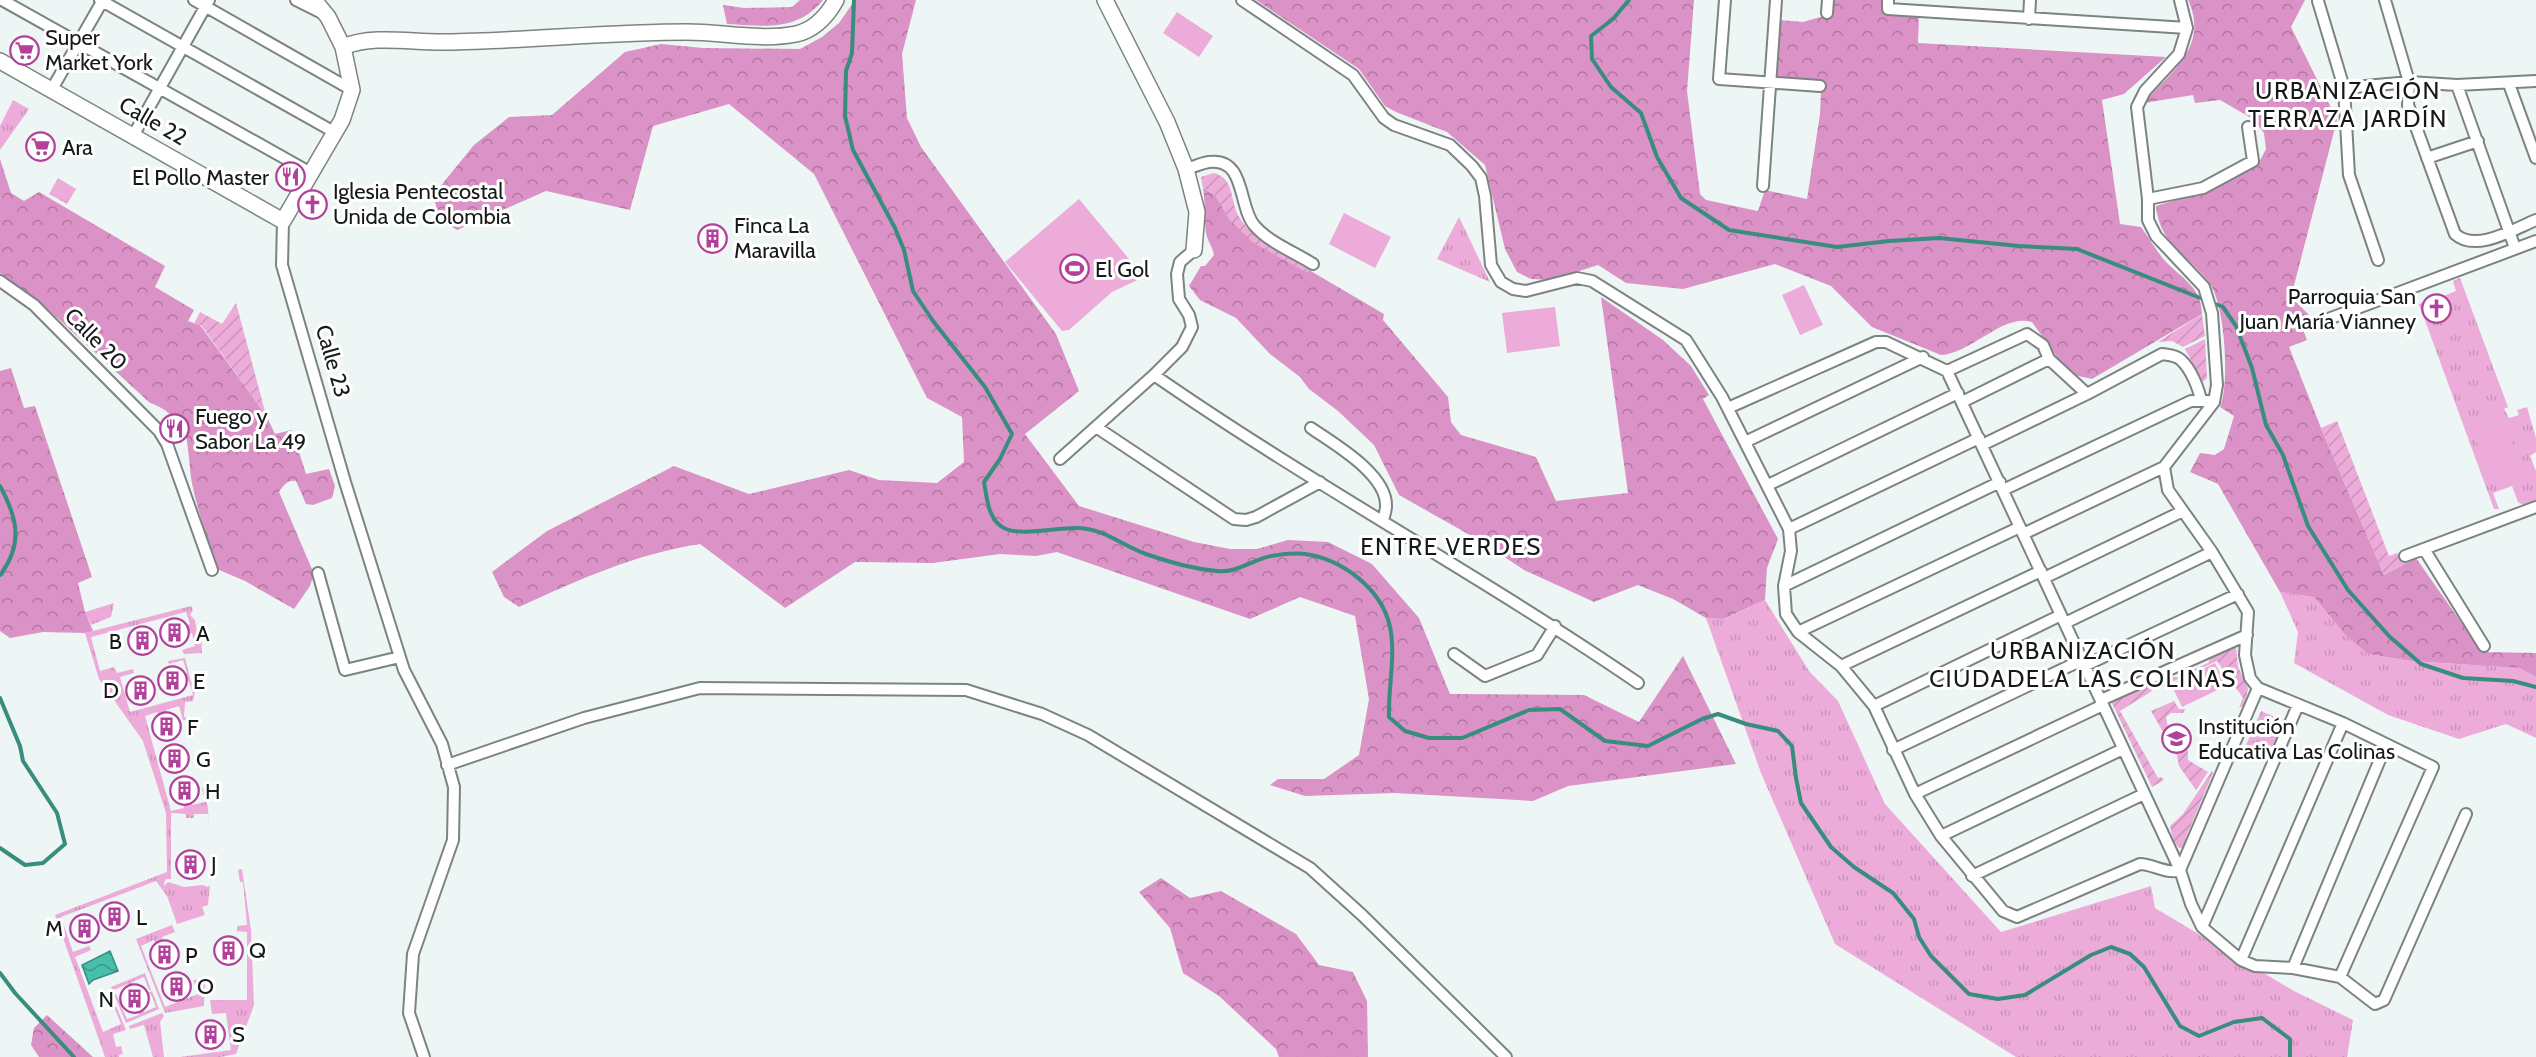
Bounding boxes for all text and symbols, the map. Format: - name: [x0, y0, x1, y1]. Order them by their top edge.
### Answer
- place label: Super Market York: [45, 24, 153, 76]
- supermarket icon: Super Market York: [8, 34, 40, 66]
- district label: URBANIZACIÓN TERRAZA JARDÍN: [2248, 76, 2448, 133]
- street label: Calle 22: [114, 91, 192, 151]
- supermarket icon: Ara: [25, 131, 57, 163]
- place label: Ara: [62, 134, 93, 161]
- restaurant icon: El Pollo Master: [274, 161, 306, 193]
- place label: El Pollo Master: [132, 164, 269, 191]
- place label: Iglesia Pentecostal Unida de Colombia: [333, 178, 511, 230]
- church icon: Iglesia Pentecostal Unida de Colombia: [296, 188, 328, 220]
- place label: Finca La Maravilla: [734, 212, 816, 264]
- building icon: Finca La Maravilla: [697, 222, 729, 254]
- sports icon: El Gol: [1058, 253, 1090, 285]
- place label: El Gol: [1095, 256, 1150, 283]
- place label: Parroquia San Juan María Vianney: [2238, 283, 2416, 335]
- church icon: Parroquia San Juan María Vianney: [2421, 293, 2453, 325]
- street label: Calle 20: [59, 302, 133, 376]
- street label: Calle 23: [310, 322, 356, 400]
- place label: Fuego y Sabor La 49: [195, 403, 306, 455]
- restaurant icon: Fuego y Sabor La 49: [158, 413, 190, 445]
- district label: ENTRE VERDES: [1360, 532, 1542, 561]
- building icon: A: [159, 617, 191, 649]
- place label: A: [196, 620, 210, 647]
- building icon: B: [127, 625, 159, 657]
- place label: B: [109, 628, 122, 655]
- district label: URBANIZACIÓN CIUDADELA LAS COLINAS: [1929, 636, 2237, 693]
- building icon: E: [156, 665, 188, 697]
- place label: E: [193, 668, 205, 695]
- building icon: D: [124, 674, 156, 706]
- place label: D: [103, 677, 119, 704]
- building icon: F: [150, 711, 182, 743]
- place label: Institución Educativa Las Colinas: [2198, 713, 2395, 765]
- place label: F: [187, 714, 199, 741]
- school or university icon: Institución Educativa Las Colinas: [2161, 723, 2193, 755]
- building icon: G: [159, 743, 191, 775]
- place label: G: [196, 746, 211, 773]
- building icon: H: [168, 775, 200, 807]
- place label: H: [205, 778, 221, 805]
- building icon: J: [174, 848, 206, 880]
- place label: J: [210, 851, 217, 878]
- building icon: L: [99, 901, 131, 933]
- place label: L: [136, 904, 147, 931]
- building icon: M: [68, 912, 100, 944]
- place label: M: [45, 915, 63, 942]
- building icon: Q: [212, 934, 244, 966]
- place label: Q: [249, 937, 266, 964]
- building icon: P: [148, 939, 180, 971]
- place label: P: [185, 942, 198, 969]
- building icon: O: [160, 970, 192, 1002]
- place label: O: [197, 973, 214, 1000]
- building icon: N: [119, 983, 151, 1015]
- place label: N: [99, 986, 114, 1013]
- building icon: S: [195, 1018, 227, 1050]
- place label: S: [232, 1021, 245, 1048]

